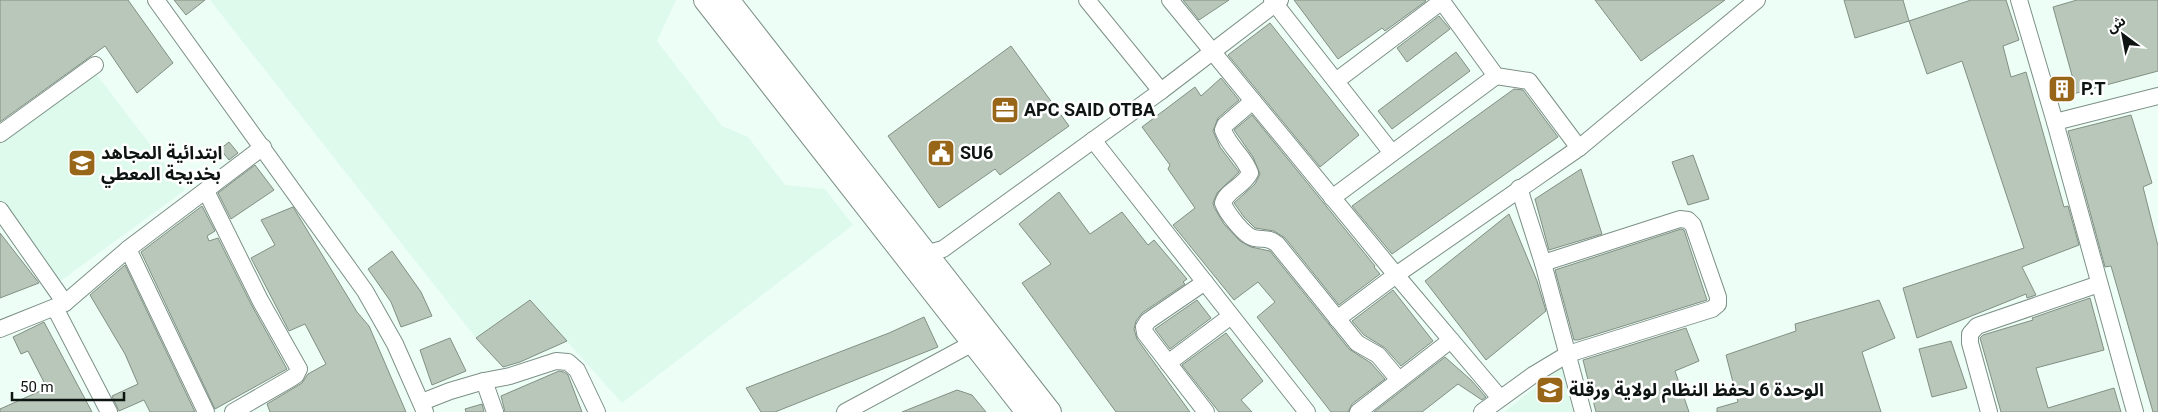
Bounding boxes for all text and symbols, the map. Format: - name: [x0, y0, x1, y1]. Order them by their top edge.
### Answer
- north arrow: [2098, 10, 2148, 60]
- text: ش: [2104, 12, 2128, 36]
- building icon: P.T: [2047, 74, 2077, 104]
- place label: P.T: [2081, 78, 2106, 99]
- office icon: APC SAID OTBA: [990, 95, 1020, 125]
- place label: APC SAID OTBA: [1024, 99, 1156, 120]
- public building icon: SU6: [926, 138, 956, 168]
- place label: ابتدائية المجاهد بخديجة المعطي: [101, 142, 223, 188]
- place label: SU6: [960, 142, 993, 163]
- school or university icon: ابتدائية المجاهد بخديجة المعطي: [67, 148, 97, 178]
- scale bar: [12, 370, 125, 402]
- school or university icon: الوحدة 6 لحفظ النظام لولاية ورقلة: [1535, 375, 1565, 405]
- text: 50 m: [20, 378, 54, 396]
- place label: الوحدة 6 لحفظ النظام لولاية ورقلة: [1569, 379, 1824, 403]

